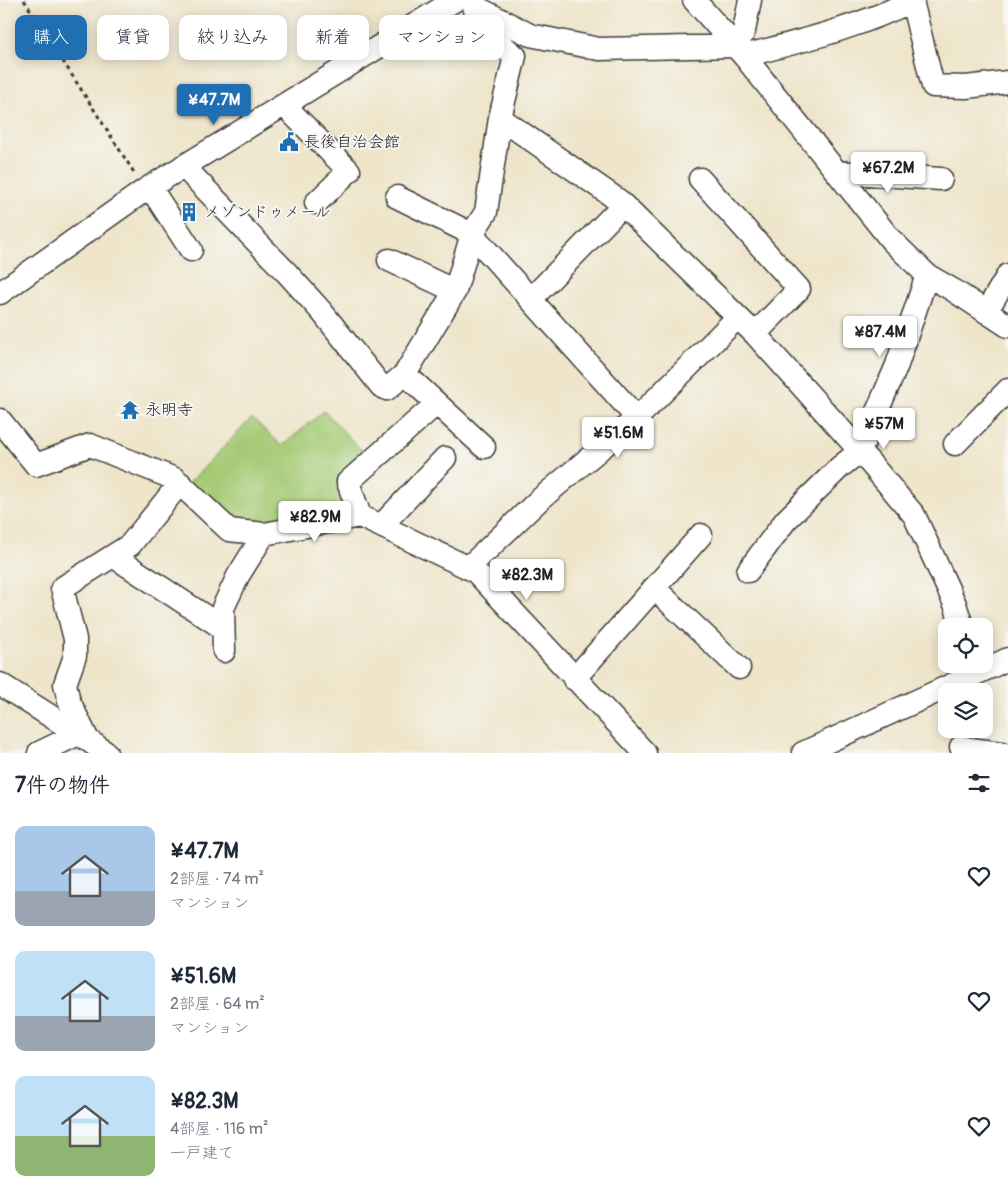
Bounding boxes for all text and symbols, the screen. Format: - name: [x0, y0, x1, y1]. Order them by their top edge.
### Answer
- chip: 購入: [15, 15, 87, 60]
- chip: 賃貸: [97, 15, 169, 60]
- chip: 絞り込み: [179, 15, 287, 60]
- chip: 新着: [297, 15, 369, 60]
- chip: マンション: [379, 15, 504, 60]
- pin: ¥47.7M: [173, 84, 255, 126]
- text: ¥47.7M: [188, 90, 240, 110]
- public building icon: 長後自治会館: [278, 131, 300, 153]
- place label: 長後自治会館: [304, 132, 400, 152]
- pin: ¥67.2M: [847, 152, 929, 194]
- text: ¥67.2M: [862, 158, 914, 178]
- building icon: メゾンドゥメール: [178, 201, 200, 223]
- place label: メゾンドゥメール: [204, 202, 331, 222]
- pin: ¥87.4M: [839, 316, 921, 358]
- text: ¥87.4M: [854, 322, 906, 342]
- temple icon: 永明寺: [119, 399, 141, 421]
- place label: 永明寺: [145, 400, 193, 420]
- pin: ¥57M: [854, 408, 914, 450]
- text: ¥57M: [864, 414, 904, 434]
- pin: ¥51.6M: [577, 416, 659, 459]
- text: ¥51.6M: [593, 423, 643, 443]
- pin: ¥82.9M: [274, 500, 356, 543]
- text: ¥82.9M: [289, 507, 341, 527]
- pin: ¥82.3M: [486, 558, 568, 601]
- text: ¥82.3M: [501, 565, 553, 585]
- map controls: [938, 618, 993, 738]
- button: locate: [938, 618, 993, 673]
- button: layers: [938, 683, 993, 738]
- icon: filters: [965, 769, 993, 797]
- text: 7件の物件: [15, 772, 110, 799]
- text: ¥47.7M: [170, 838, 239, 865]
- icon: home: [55, 846, 115, 906]
- icon: heart: [965, 862, 993, 890]
- text: 2部屋 · 74 m²: [170, 869, 264, 889]
- text: マンション: [170, 893, 249, 913]
- text: ¥51.6M: [170, 963, 236, 990]
- icon: home: [55, 971, 115, 1031]
- icon: heart: [965, 987, 993, 1015]
- text: 2部屋 · 64 m²: [170, 994, 265, 1014]
- text: マンション: [170, 1018, 249, 1038]
- text: ¥82.3M: [170, 1088, 238, 1115]
- icon: home: [55, 1096, 115, 1156]
- icon: heart: [965, 1112, 993, 1140]
- text: 4部屋 · 116 m²: [170, 1119, 268, 1139]
- text: 一戸建て: [170, 1143, 234, 1163]

